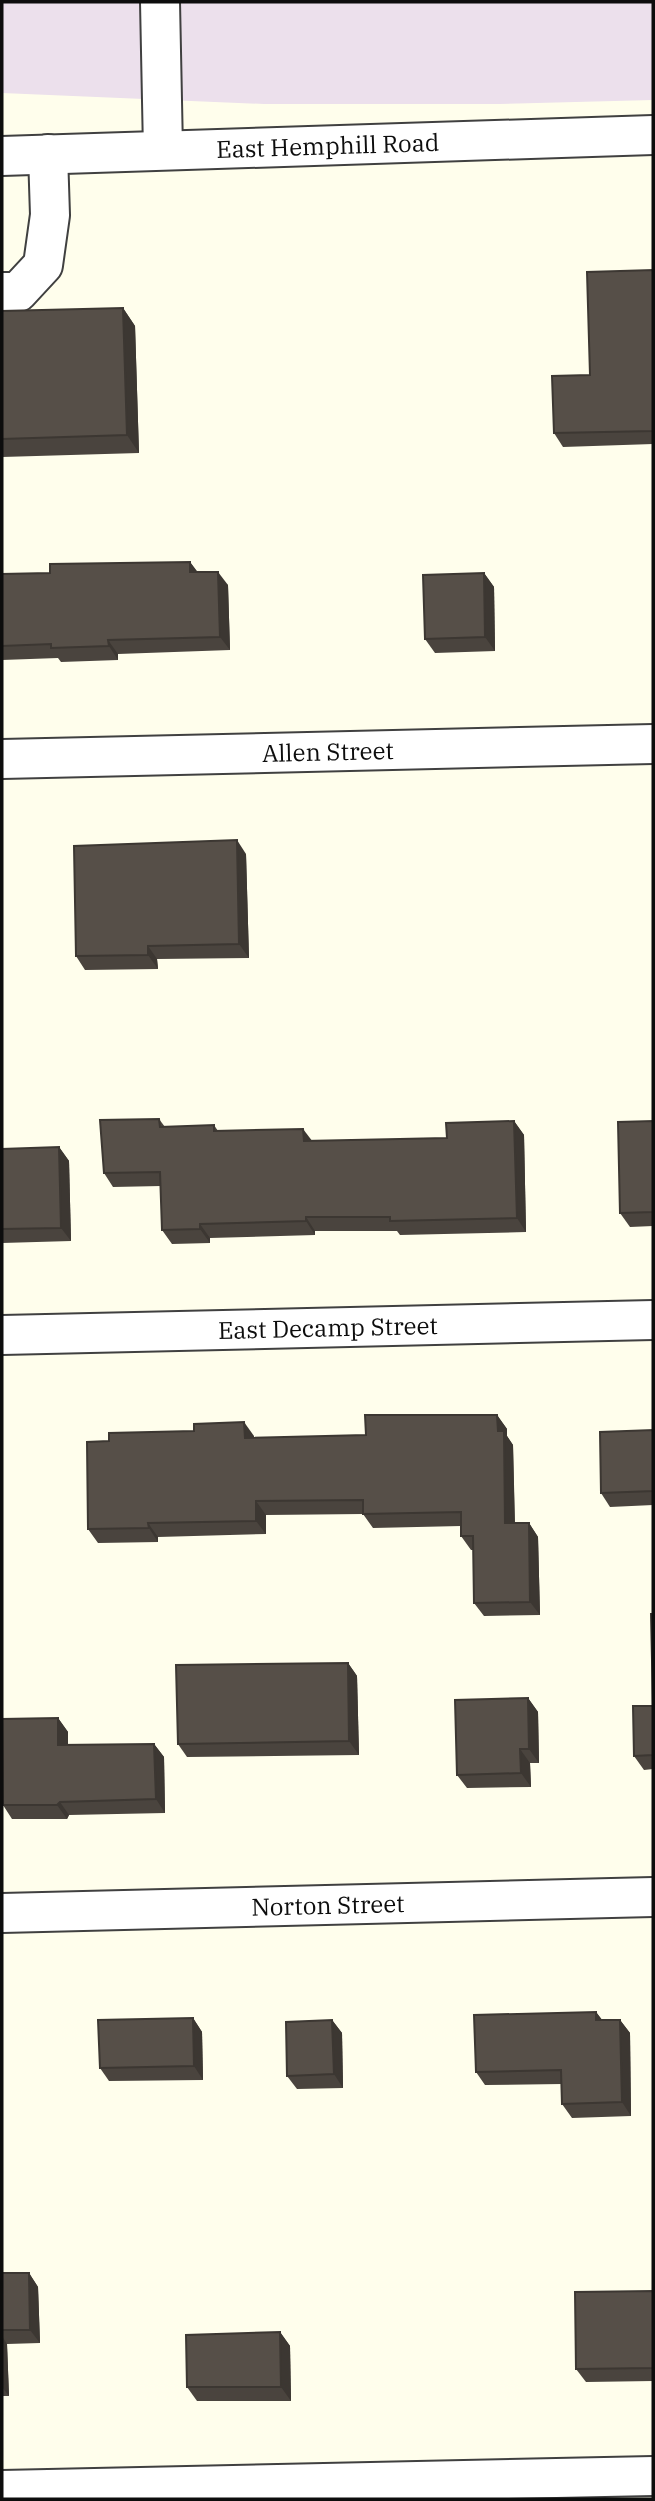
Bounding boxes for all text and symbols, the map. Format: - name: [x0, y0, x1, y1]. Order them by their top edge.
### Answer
- street label: East Hemphill Road: [216, 126, 440, 165]
- street label: Allen Street: [262, 734, 394, 769]
- street label: East Decamp Street: [218, 1309, 438, 1346]
- street label: Norton Street: [251, 1887, 405, 1923]

